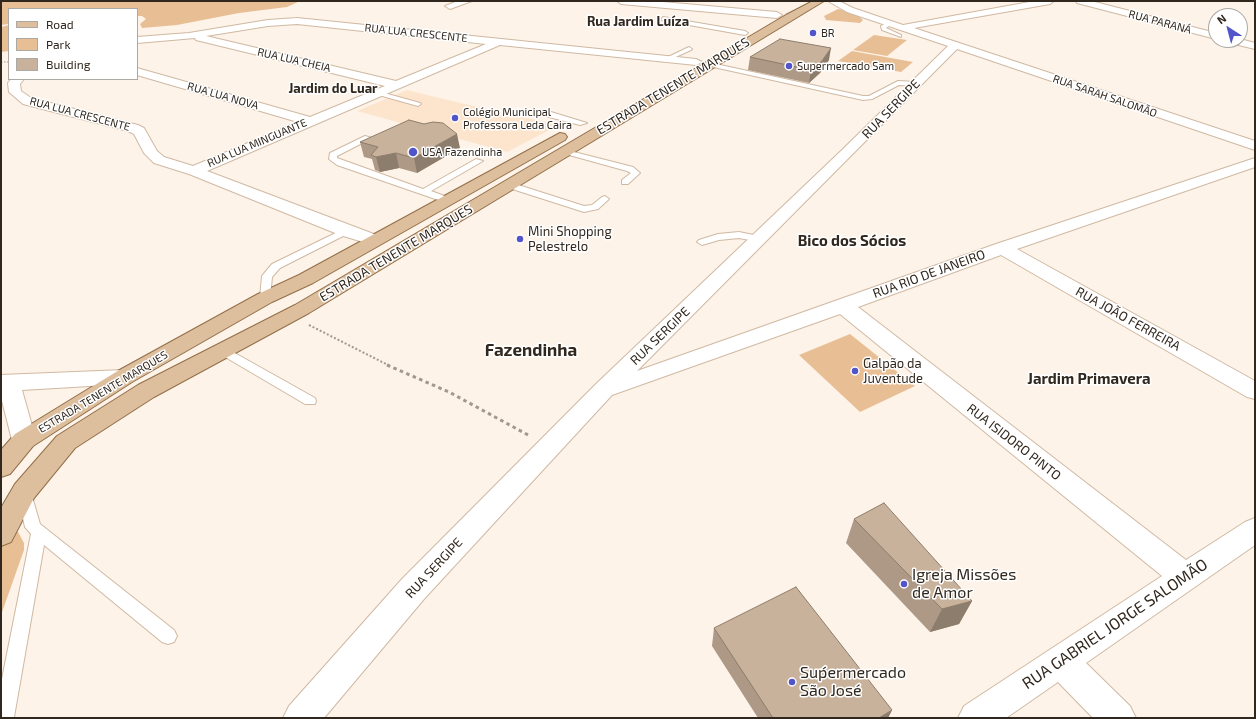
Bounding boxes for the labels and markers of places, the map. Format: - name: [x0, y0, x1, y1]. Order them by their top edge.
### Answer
- place label: BR: [821, 26, 835, 40]
- marker: BR: [808, 28, 818, 38]
- place label: Supermercado Sam: [797, 59, 894, 73]
- marker: Supermercado Sam: [784, 61, 794, 71]
- place label: Colégio Municipal Professora Leda Caira: [463, 105, 572, 131]
- marker: Colégio Municipal Professora Leda Caira: [450, 113, 460, 123]
- place label: USA Fazendinha: [422, 145, 502, 159]
- marker: USA Fazendinha: [407, 146, 419, 158]
- place label: Mini Shopping Pelestrelo: [528, 224, 612, 255]
- marker: Mini Shopping Pelestrelo: [515, 234, 525, 244]
- place label: Galpão da Juventude: [863, 356, 923, 387]
- marker: Galpão da Juventude: [850, 366, 860, 376]
- place label: Igreja Missões de Amor: [912, 565, 1016, 603]
- marker: Igreja Missões de Amor: [899, 579, 909, 589]
- place label: Suṕermercado São José: [800, 663, 906, 701]
- marker: Suṕermercado São José: [787, 677, 797, 687]

